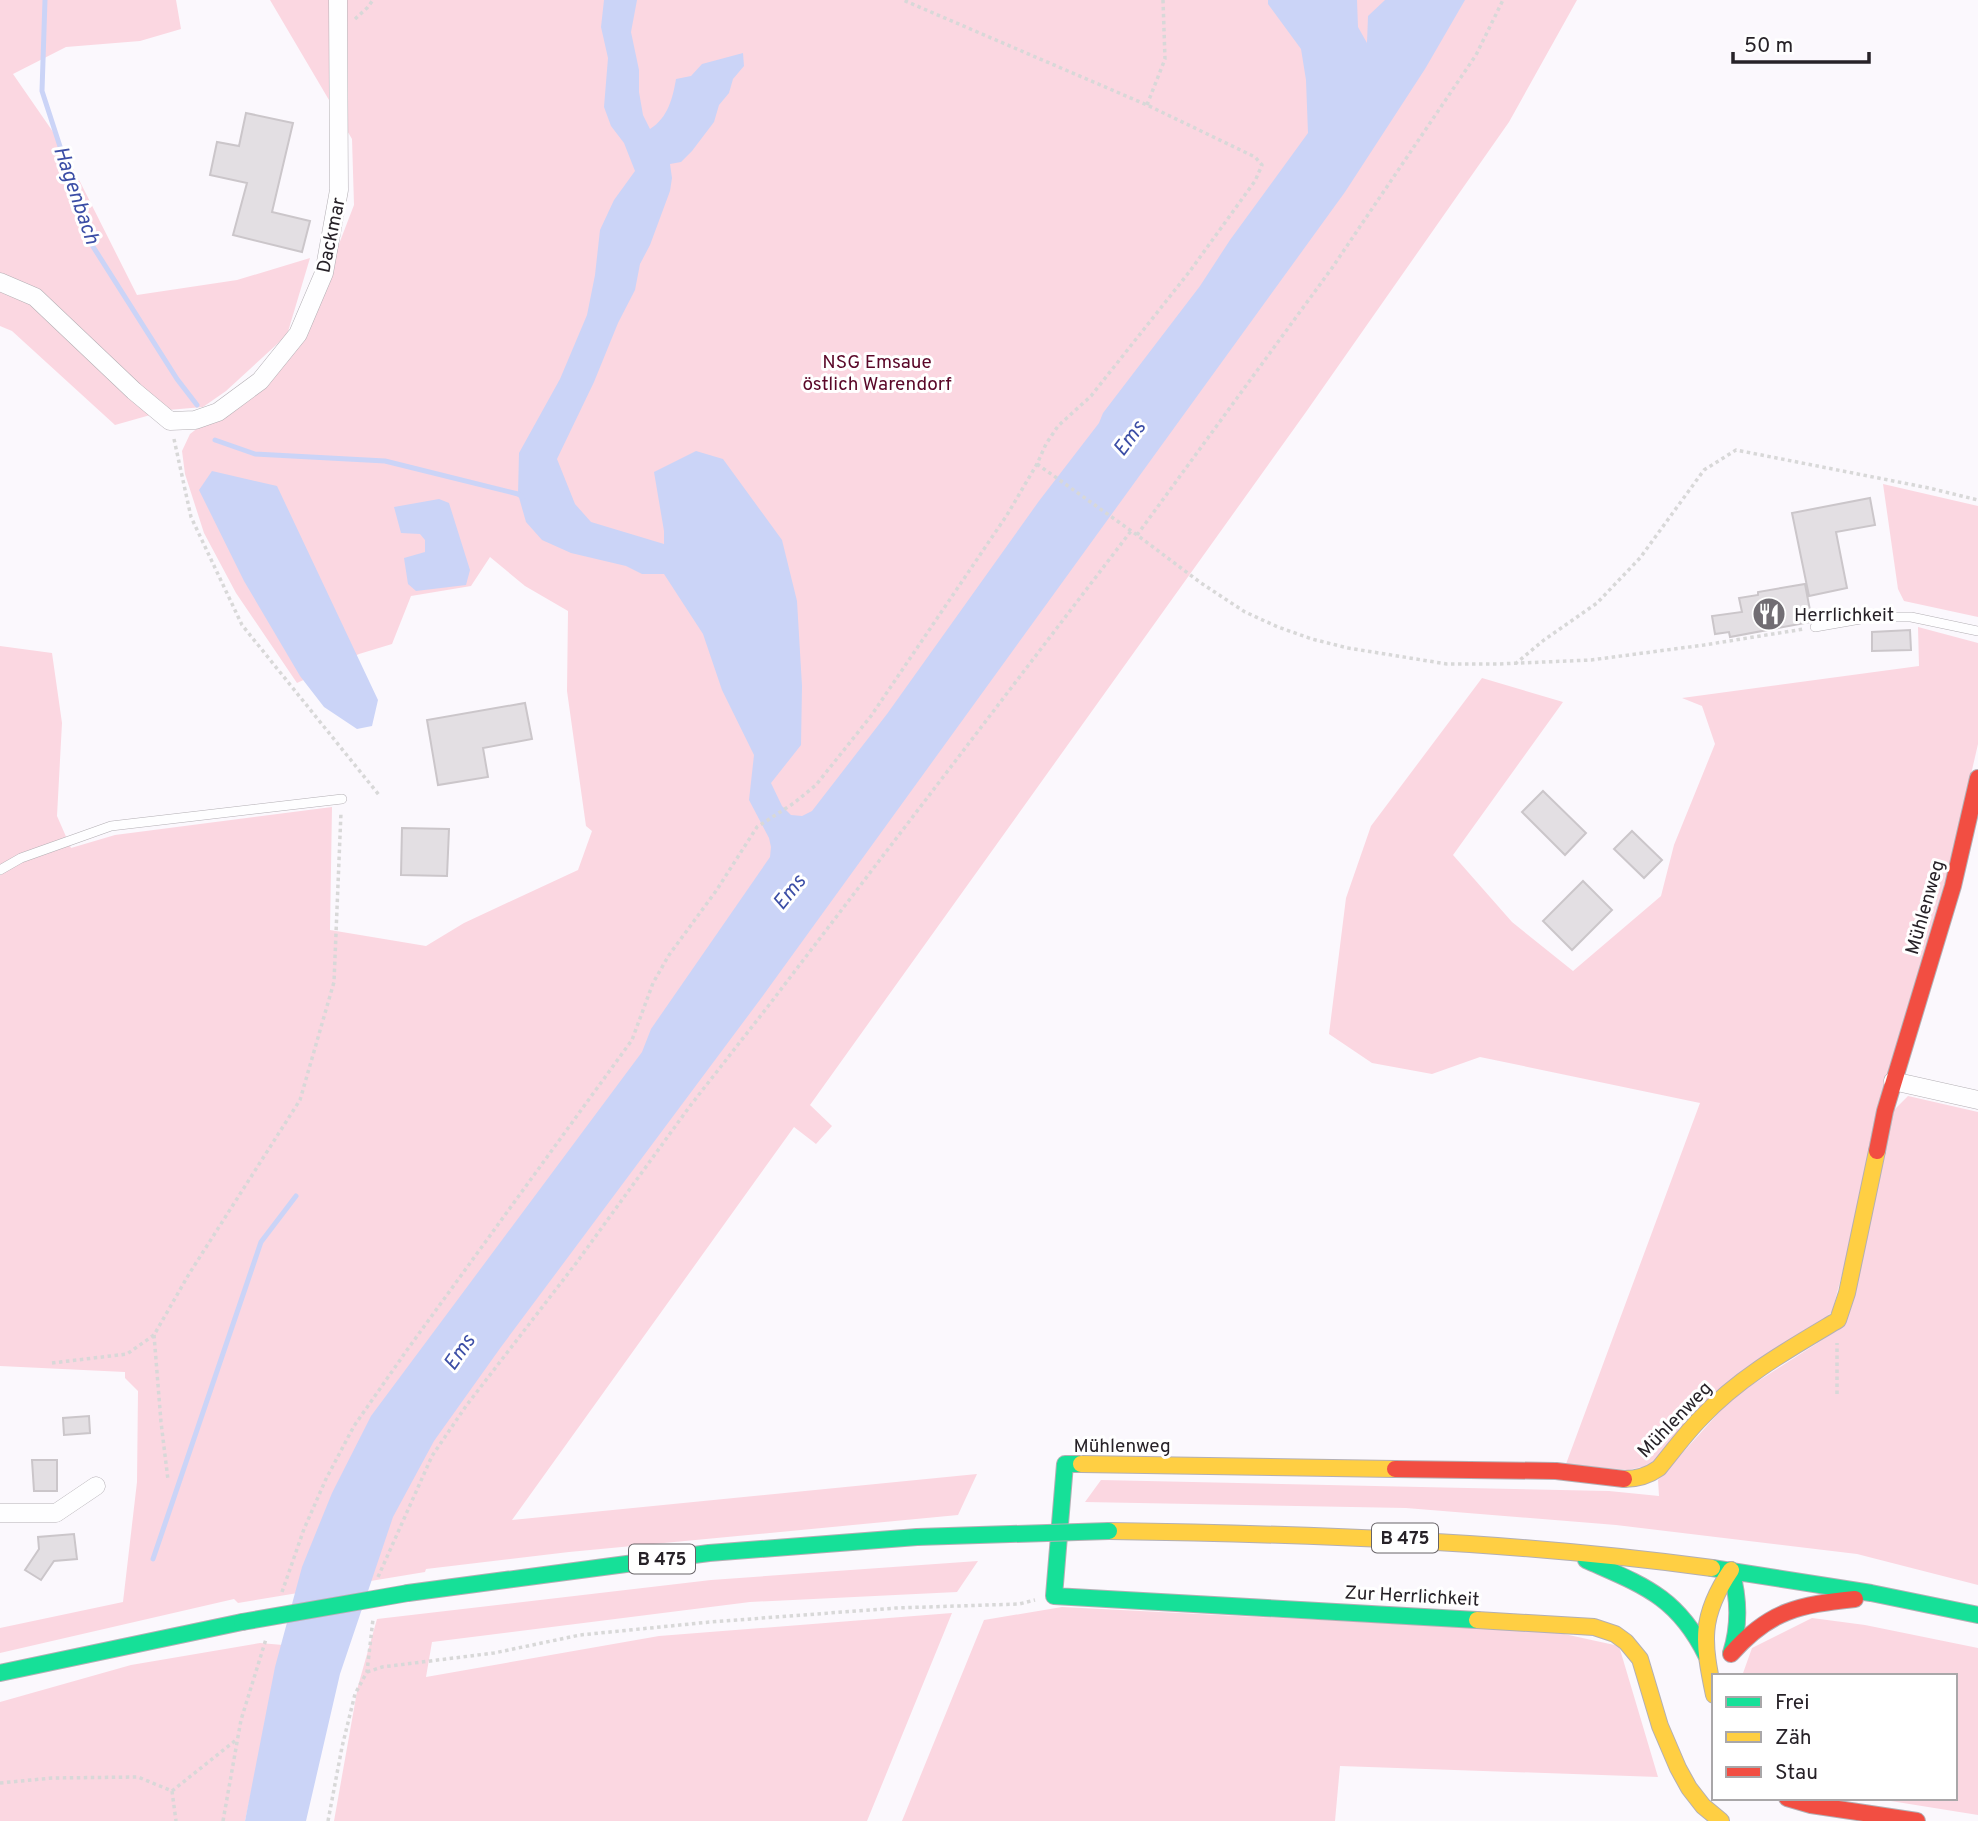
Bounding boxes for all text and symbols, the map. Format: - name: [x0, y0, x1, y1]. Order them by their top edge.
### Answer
- scale bar: [1733, 21, 1870, 65]
- text: 50 m: [1744, 33, 1793, 60]
- water label: Hagenbach: [46, 143, 105, 249]
- street label: Dackmar: [312, 195, 352, 275]
- park label: NSG Emsaue östlich Warendorf: [802, 351, 952, 397]
- water label: Ems: [1108, 415, 1153, 462]
- restaurant icon: Herrlichkeit: [1750, 595, 1788, 633]
- place label: Herrlichkeit: [1794, 604, 1894, 628]
- street label: Mühlenweg: [1901, 858, 1951, 958]
- water label: Ems: [768, 869, 813, 916]
- water label: Ems: [438, 1329, 483, 1376]
- street label: Mühlenweg: [1633, 1377, 1718, 1464]
- street label: Mühlenweg: [1073, 1435, 1171, 1459]
- road number: B 475: [1372, 1524, 1438, 1553]
- road number: B 475: [629, 1544, 695, 1574]
- street label: Zur Herrlichkeit: [1344, 1581, 1480, 1613]
- legend: [1712, 1674, 1957, 1800]
- text: Frei: [1775, 1690, 1810, 1717]
- text: Zäh: [1775, 1725, 1812, 1752]
- text: Stau: [1775, 1760, 1818, 1787]

